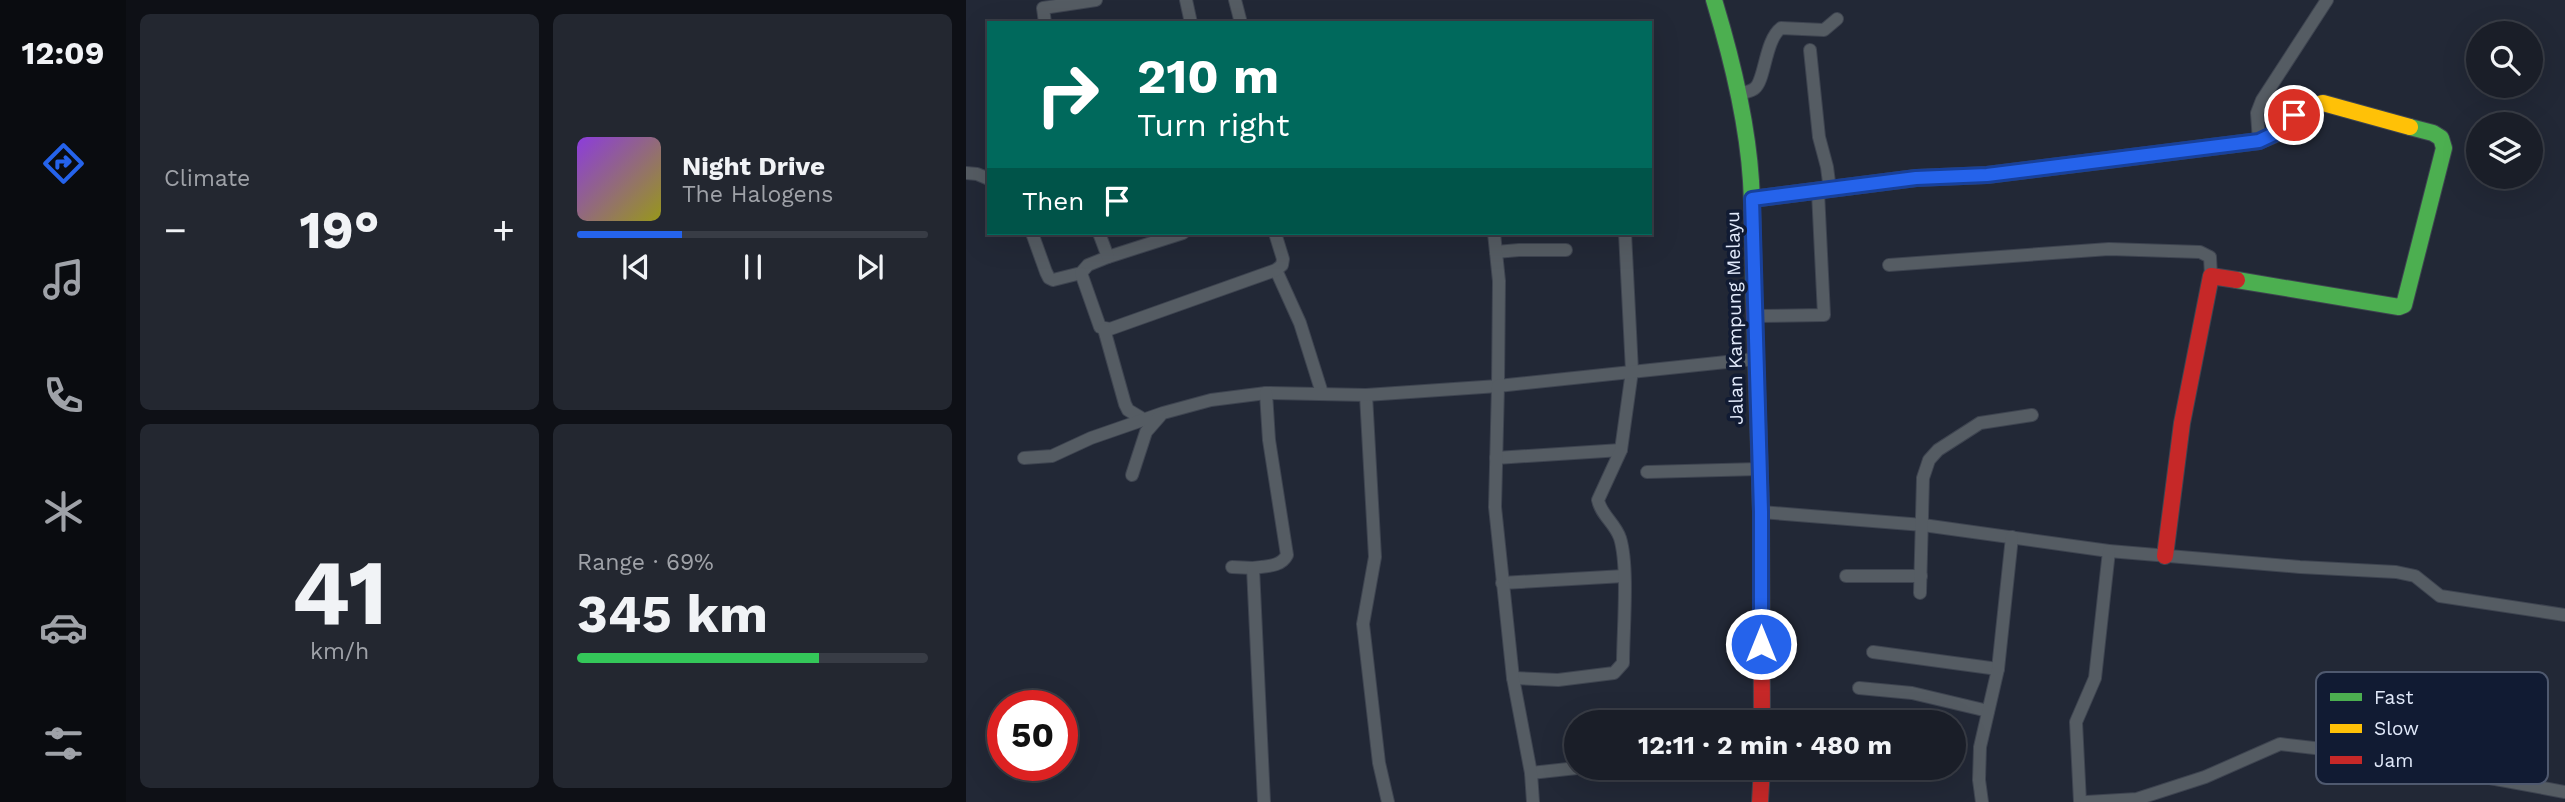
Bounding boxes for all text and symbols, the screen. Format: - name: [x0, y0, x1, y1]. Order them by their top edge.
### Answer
- map controls: [2466, 21, 2543, 189]
- button: search: [2466, 21, 2543, 98]
- text: 12:09: [22, 34, 104, 72]
- text: 210 m: [1137, 47, 1279, 105]
- icon: right: [1022, 49, 1113, 140]
- pin: [2264, 85, 2324, 145]
- icon: arrive: [2275, 96, 2313, 134]
- text: Turn right: [1137, 106, 1289, 144]
- button: layers: [2466, 112, 2543, 189]
- icon: directions: [39, 139, 88, 188]
- text: Night Drive: [682, 151, 825, 181]
- text: Climate: [164, 165, 250, 192]
- text: The Halogens: [682, 181, 833, 208]
- icon: arrive: [1098, 182, 1136, 220]
- text: Then: [1022, 186, 1084, 216]
- text: 19°: [299, 200, 380, 261]
- text: −: [164, 208, 187, 252]
- text: +: [492, 208, 515, 252]
- street label: Jalan Kampung Melayu: [1721, 211, 1748, 425]
- icon: previous: [617, 248, 655, 286]
- icon: pause: [734, 248, 772, 286]
- icon: next: [851, 248, 889, 286]
- icon: music: [39, 255, 88, 304]
- icon: phone: [39, 371, 88, 420]
- icon: climate: [39, 487, 88, 536]
- text: 41: [292, 539, 387, 646]
- text: Range · 69%: [577, 549, 714, 576]
- text: 345 km: [577, 584, 768, 645]
- icon: car: [39, 603, 88, 652]
- position arrow: [1724, 607, 1798, 681]
- text: km/h: [310, 638, 369, 665]
- legend: [2316, 672, 2548, 784]
- text: Fast: [2374, 686, 2413, 709]
- speed limit sign: 50: [987, 690, 1078, 781]
- text: Slow: [2374, 717, 2419, 740]
- icon: filters: [39, 719, 88, 768]
- text: 12:11 · 2 min · 480 m: [1638, 730, 1892, 760]
- text: Jam: [2374, 749, 2413, 772]

